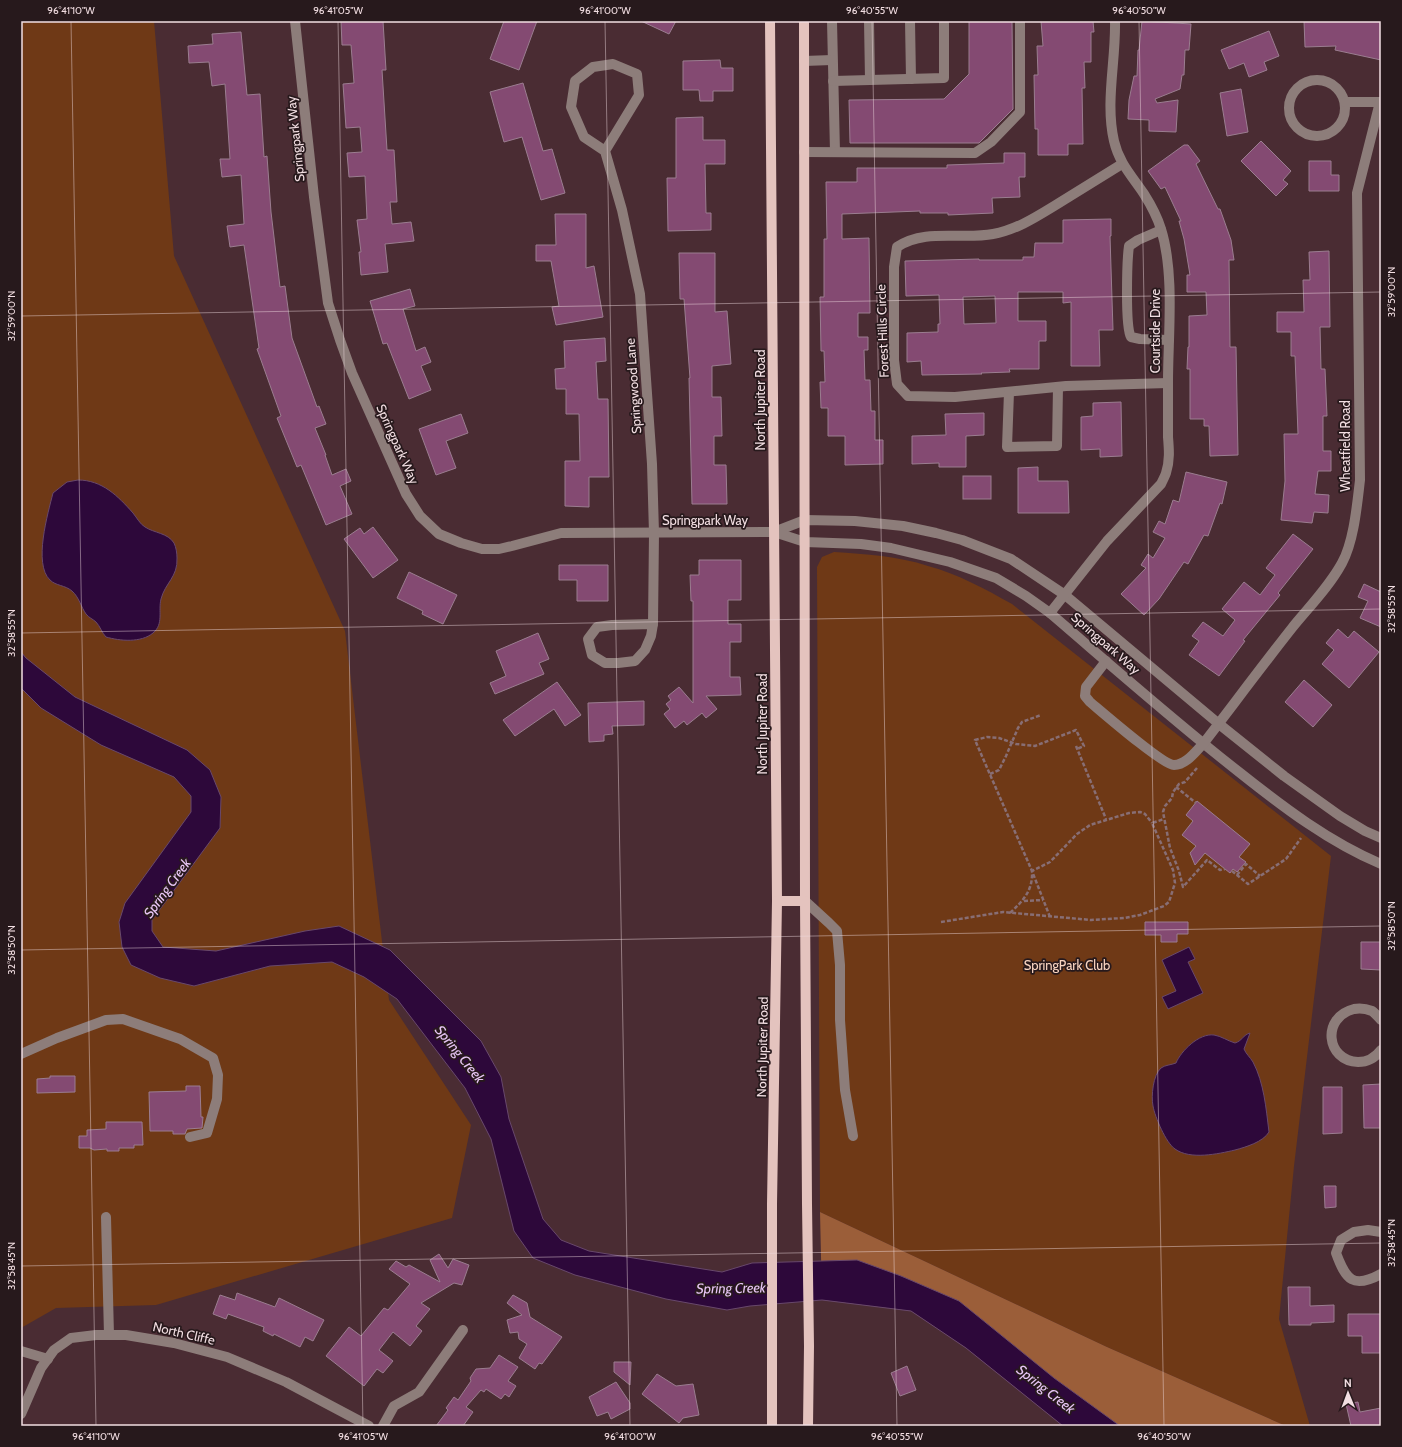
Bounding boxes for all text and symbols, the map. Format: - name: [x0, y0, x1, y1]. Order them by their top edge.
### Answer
- text: 96°41'10"W: [47, 4, 95, 17]
- text: 96°41'05"W: [313, 4, 363, 17]
- text: 96°41'00"W: [579, 4, 631, 17]
- text: 96°40'55"W: [846, 4, 898, 17]
- text: 96°40'50"W: [1112, 4, 1166, 17]
- street label: Springpark Way: [283, 95, 307, 183]
- text: 32°59'00"N: [1385, 267, 1398, 317]
- street label: Forest Hills Circle: [872, 284, 892, 378]
- street label: Courtside Drive: [1147, 288, 1163, 373]
- text: 32°59'00"N: [5, 291, 18, 341]
- street label: Springwood Lane: [622, 337, 644, 434]
- street label: North Jupiter Road: [752, 350, 768, 450]
- street label: Wheatfield Road: [1337, 400, 1353, 492]
- street label: Springpark Way: [373, 401, 423, 487]
- street label: Springpark Way: [662, 512, 748, 528]
- text: 32°58'55"N: [1385, 585, 1398, 633]
- text: 32°58'55"N: [5, 609, 18, 657]
- street label: Springpark Way: [1068, 609, 1144, 678]
- street label: North Jupiter Road: [754, 674, 770, 774]
- water label: Spring Creek: [139, 854, 195, 921]
- text: 32°58'50"N: [1385, 901, 1398, 951]
- text: 32°58'50"N: [5, 925, 18, 975]
- park label: SpringPark Club: [1024, 957, 1110, 973]
- street label: North Jupiter Road: [753, 996, 771, 1098]
- water label: Spring Creek: [431, 1021, 489, 1087]
- text: 32°58'45"N: [1385, 1219, 1398, 1267]
- text: 32°58'45"N: [5, 1242, 18, 1290]
- water label: Spring Creek: [696, 1278, 767, 1298]
- street label: North Cliffe: [151, 1318, 217, 1348]
- water label: Spring Creek: [1013, 1361, 1080, 1418]
- north arrow: [1328, 1373, 1368, 1413]
- text: N: [1344, 1376, 1352, 1390]
- text: 96°41'10"W: [72, 1430, 120, 1443]
- text: 96°41'05"W: [338, 1430, 388, 1443]
- text: 96°41'00"W: [604, 1430, 656, 1443]
- text: 96°40'55"W: [871, 1430, 923, 1443]
- text: 96°40'50"W: [1137, 1430, 1191, 1443]

